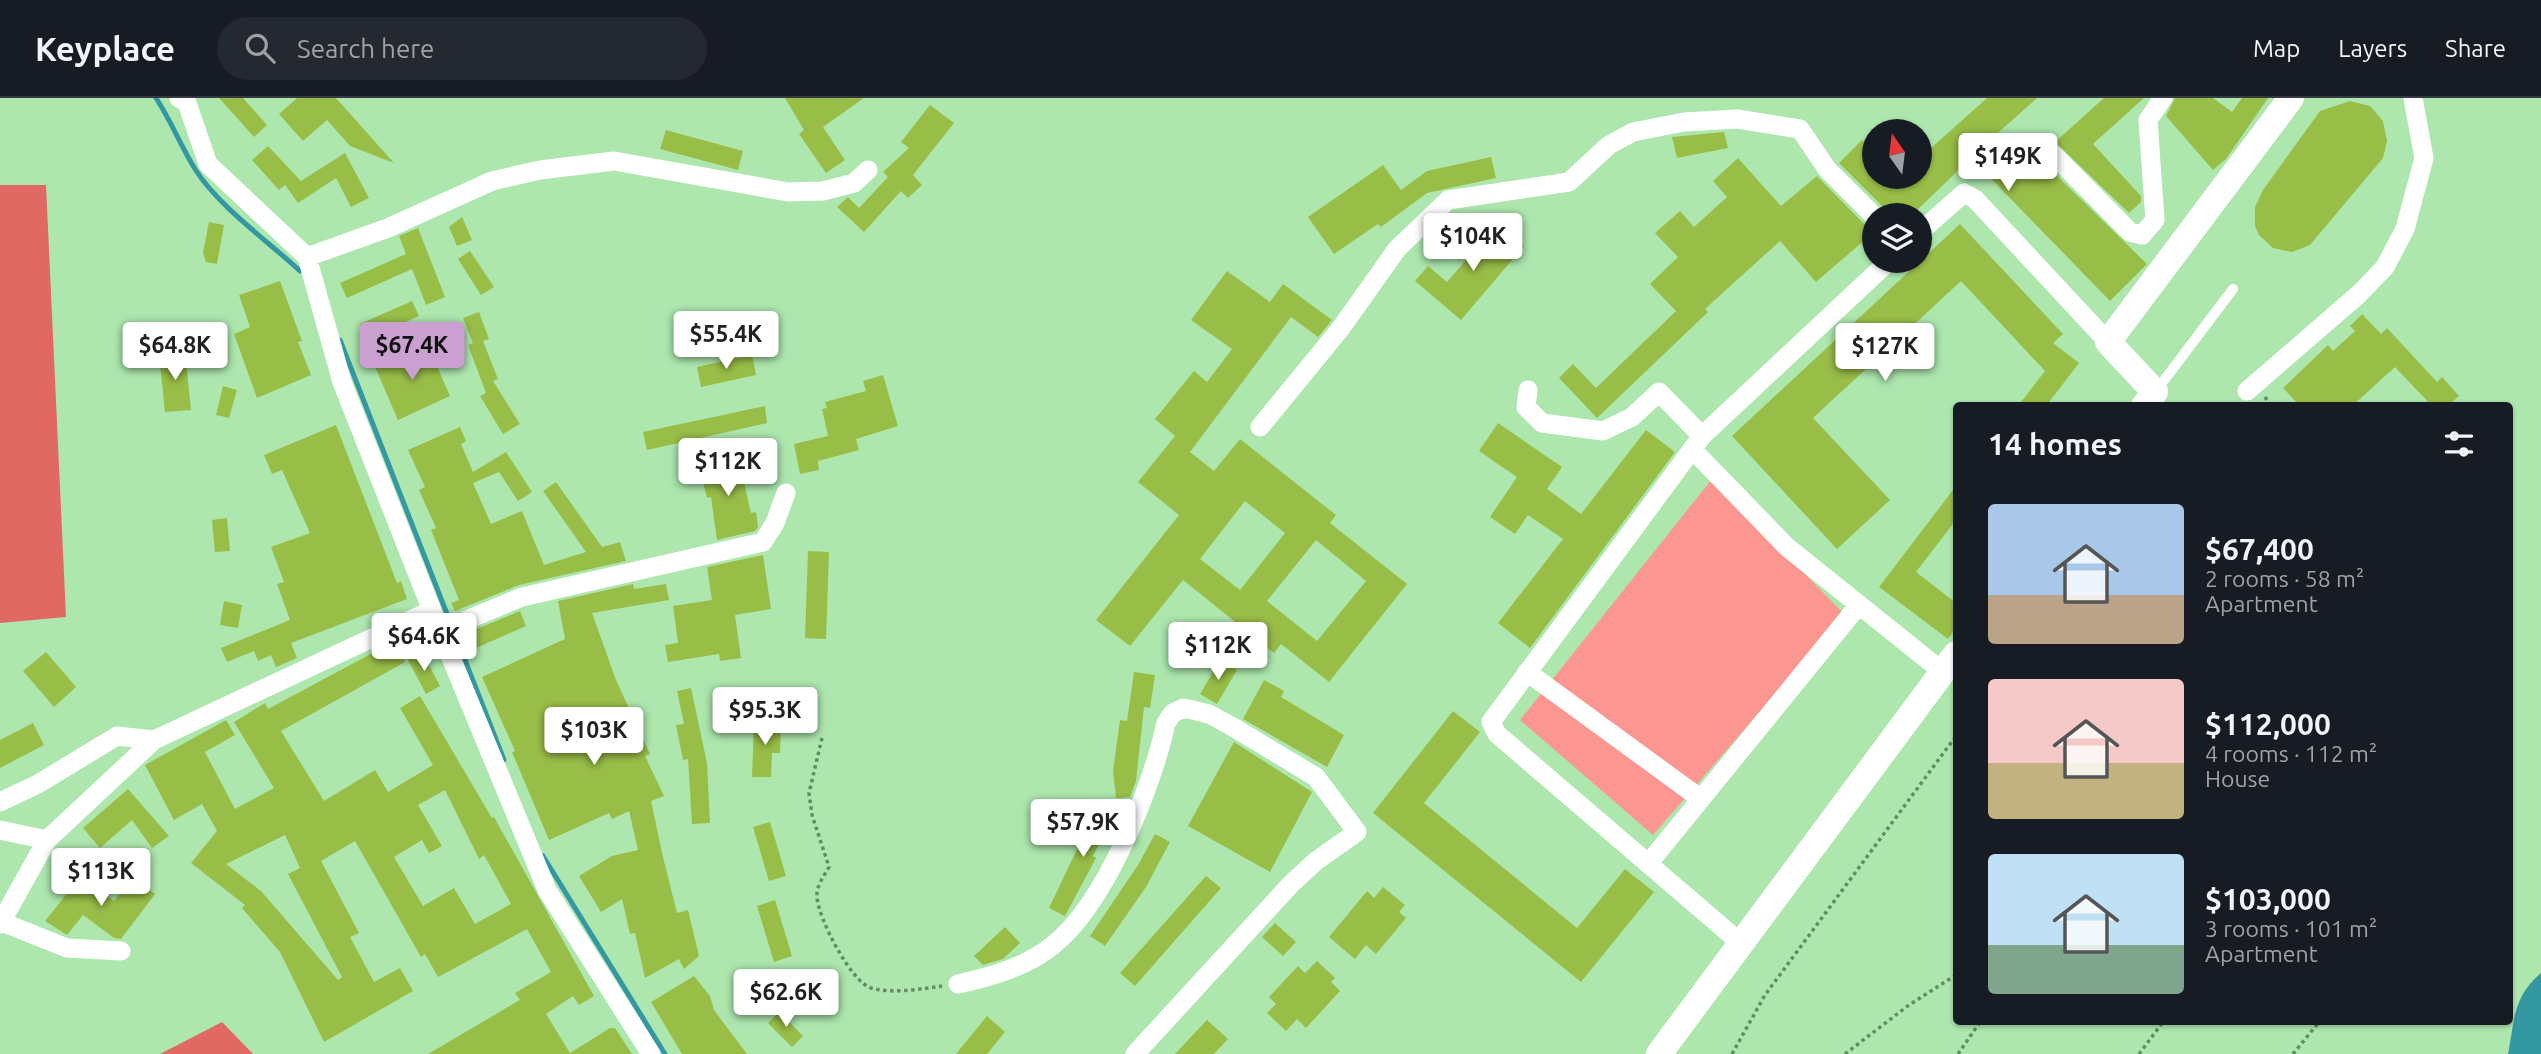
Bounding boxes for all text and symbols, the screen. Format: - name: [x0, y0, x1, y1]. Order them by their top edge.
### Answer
- search box: [217, 17, 707, 80]
- icon: search: [241, 29, 279, 67]
- text: Keyplace: [35, 30, 175, 67]
- text: Search here: [297, 34, 434, 63]
- text: Map: [2253, 35, 2300, 62]
- text: Layers: [2338, 35, 2407, 62]
- text: Share: [2445, 35, 2506, 62]
- north arrow: [1862, 119, 1932, 189]
- map controls: [1862, 119, 1932, 273]
- pin: $149K: [1959, 134, 2057, 193]
- text: $149K: [1974, 143, 2042, 168]
- button: layers: [1862, 203, 1932, 273]
- pin: $104K: [1424, 214, 1522, 273]
- text: $104K: [1439, 223, 1507, 248]
- pin: $55.4K: [669, 312, 783, 371]
- text: $55.4K: [690, 321, 762, 346]
- pin: $64.8K: [118, 322, 232, 382]
- pin: $67.4K: [355, 322, 469, 382]
- pin: $127K: [1836, 324, 1934, 383]
- text: $64.8K: [139, 332, 211, 357]
- text: $67.4K: [376, 332, 448, 357]
- text: $127K: [1851, 333, 1919, 358]
- icon: filters: [2440, 425, 2478, 463]
- text: 14 homes: [1988, 427, 2122, 461]
- pin: $112K: [679, 438, 777, 498]
- text: $112K: [694, 448, 762, 473]
- icon: home: [2044, 532, 2128, 616]
- text: $67,400: [2205, 532, 2314, 566]
- text: 2 rooms · 58 m²: [2205, 566, 2364, 591]
- text: Apartment: [2205, 591, 2318, 616]
- pin: $64.6K: [367, 614, 481, 673]
- pin: $112K: [1169, 622, 1267, 682]
- text: $64.6K: [388, 623, 460, 648]
- text: $112K: [1184, 632, 1252, 657]
- pin: $95.3K: [708, 688, 822, 747]
- text: $95.3K: [729, 697, 801, 722]
- icon: home: [2044, 707, 2128, 791]
- text: $112,000: [2205, 707, 2331, 741]
- pin: $103K: [545, 708, 643, 767]
- text: $103K: [560, 717, 628, 742]
- text: 4 rooms · 112 m²: [2205, 741, 2377, 766]
- text: House: [2205, 766, 2270, 791]
- pin: $57.9K: [1026, 800, 1140, 859]
- text: $57.9K: [1047, 809, 1119, 834]
- pin: $113K: [52, 848, 150, 908]
- text: $113K: [67, 858, 135, 883]
- icon: home: [2044, 882, 2128, 966]
- text: $103,000: [2205, 882, 2331, 916]
- text: 3 rooms · 101 m²: [2205, 916, 2377, 941]
- text: Apartment: [2205, 941, 2318, 966]
- pin: $62.6K: [729, 970, 843, 1029]
- text: $62.6K: [750, 979, 822, 1004]

